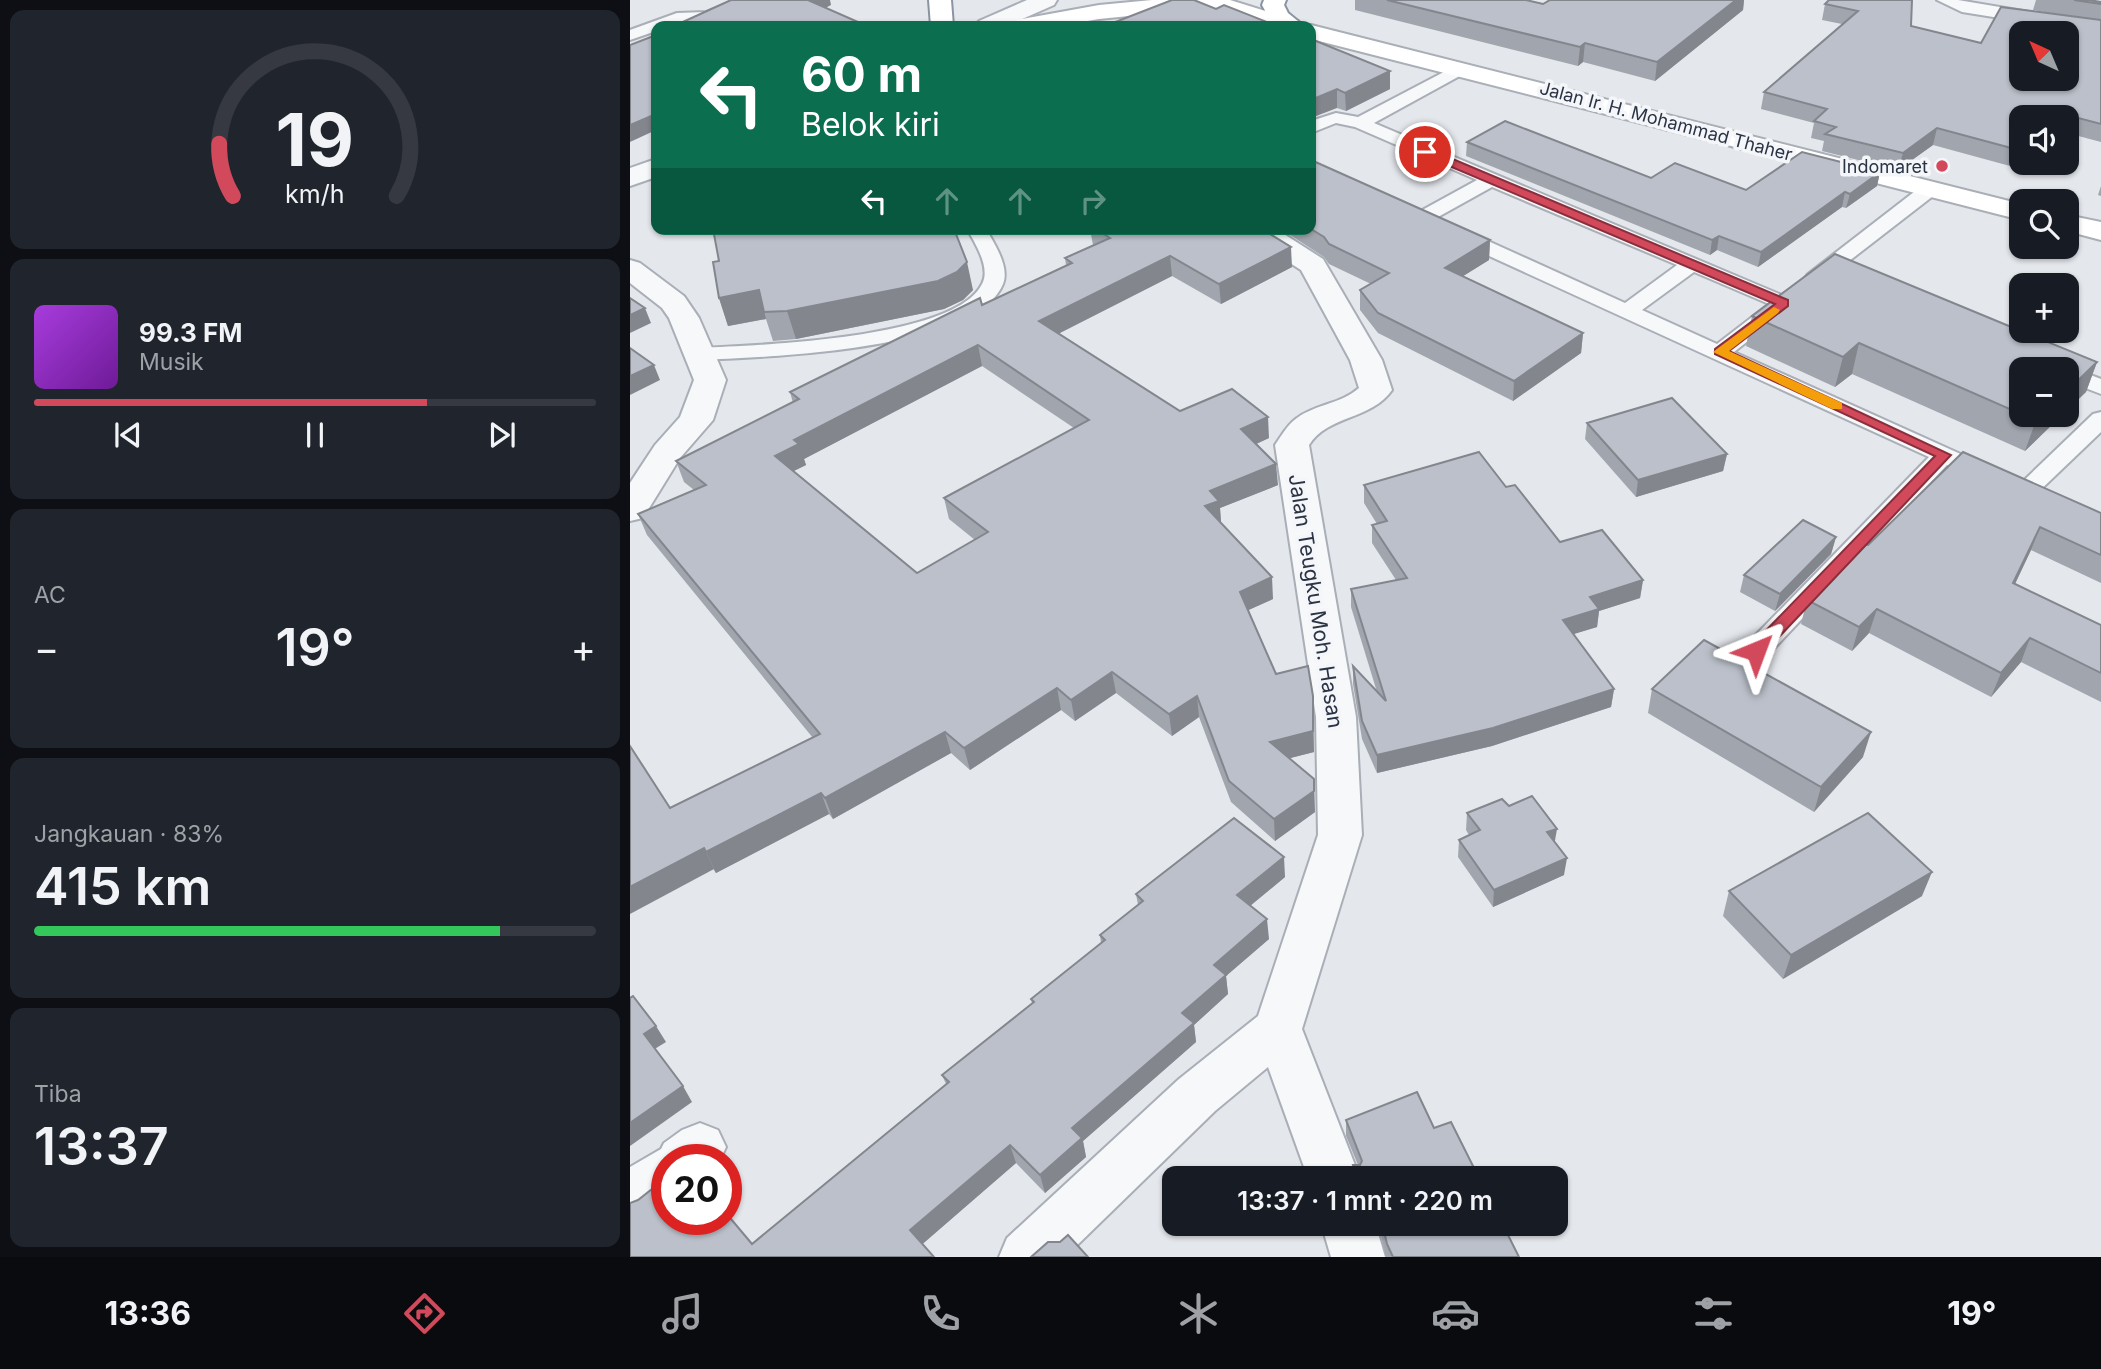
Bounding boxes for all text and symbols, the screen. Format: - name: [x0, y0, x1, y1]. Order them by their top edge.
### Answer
- north arrow: [2009, 21, 2079, 91]
- map controls: [2009, 21, 2079, 427]
- text: 60 m: [801, 45, 922, 104]
- icon: left: [686, 49, 777, 140]
- street label: Jalan Ir. H. Mohammad Thaher: [1537, 77, 1795, 165]
- text: 19: [276, 95, 354, 184]
- text: Belok kiri: [801, 105, 940, 144]
- button: sound: [2009, 105, 2079, 175]
- pin: [1395, 122, 1455, 182]
- icon: arrive: [1406, 133, 1444, 171]
- place label: Indomaret: [1842, 156, 1928, 177]
- marker: Indomaret: [1934, 158, 1950, 174]
- text: km/h: [285, 179, 345, 209]
- icon: left: [855, 182, 893, 220]
- icon: ahead: [928, 182, 966, 220]
- icon: ahead: [1001, 182, 1039, 220]
- icon: right: [1074, 182, 1112, 220]
- button: search: [2009, 189, 2079, 259]
- button: +: [2009, 273, 2079, 343]
- text: 99.3 FM: [139, 317, 243, 348]
- text: Musik: [139, 348, 204, 376]
- button: −: [2009, 357, 2079, 427]
- icon: previous: [109, 416, 147, 454]
- icon: pause: [296, 416, 334, 454]
- icon: next: [483, 416, 521, 454]
- street label: Jalan Teugku Moh. Hasan: [1284, 472, 1348, 730]
- text: AC: [34, 581, 66, 609]
- position arrow: [1719, 614, 1793, 688]
- text: 19°: [275, 616, 355, 679]
- text: −: [34, 625, 59, 671]
- text: +: [571, 625, 596, 671]
- text: Jangkauan · 83%: [34, 820, 224, 848]
- text: 415 km: [34, 855, 211, 918]
- text: Tiba: [34, 1080, 82, 1108]
- text: 13:37: [34, 1115, 169, 1178]
- speed limit sign: 20: [651, 1144, 742, 1235]
- text: 13:37 · 1 mnt · 220 m: [1237, 1185, 1493, 1216]
- icon: directions: [400, 1289, 449, 1338]
- icon: music: [658, 1289, 707, 1338]
- icon: phone: [916, 1289, 965, 1338]
- icon: climate: [1174, 1289, 1223, 1338]
- icon: car: [1431, 1289, 1480, 1338]
- icon: filters: [1689, 1289, 1738, 1338]
- text: 13:36: [104, 1294, 191, 1333]
- text: 19°: [1947, 1294, 1997, 1333]

